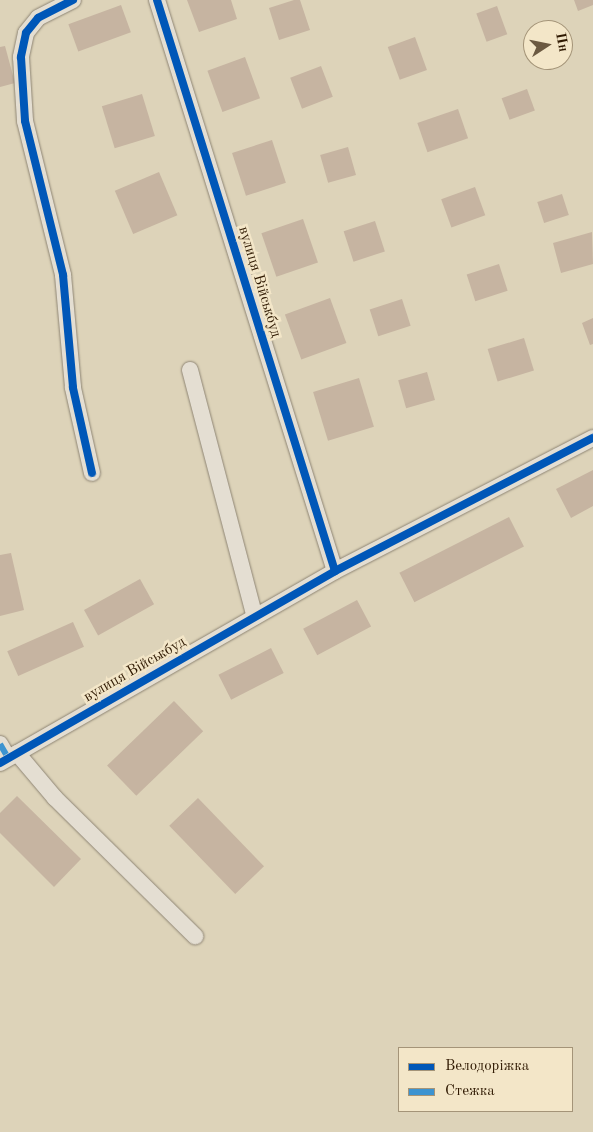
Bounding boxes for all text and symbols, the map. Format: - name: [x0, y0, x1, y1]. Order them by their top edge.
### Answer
- north arrow: [523, 20, 573, 70]
- text: Пн: [553, 32, 570, 53]
- street label: вулиця Військбуд: [234, 224, 284, 340]
- street label: вулиця Військбуд: [81, 633, 189, 707]
- legend: [398, 1047, 573, 1112]
- text: Велодоріжка: [445, 1059, 529, 1074]
- text: Стежка: [445, 1084, 495, 1099]

